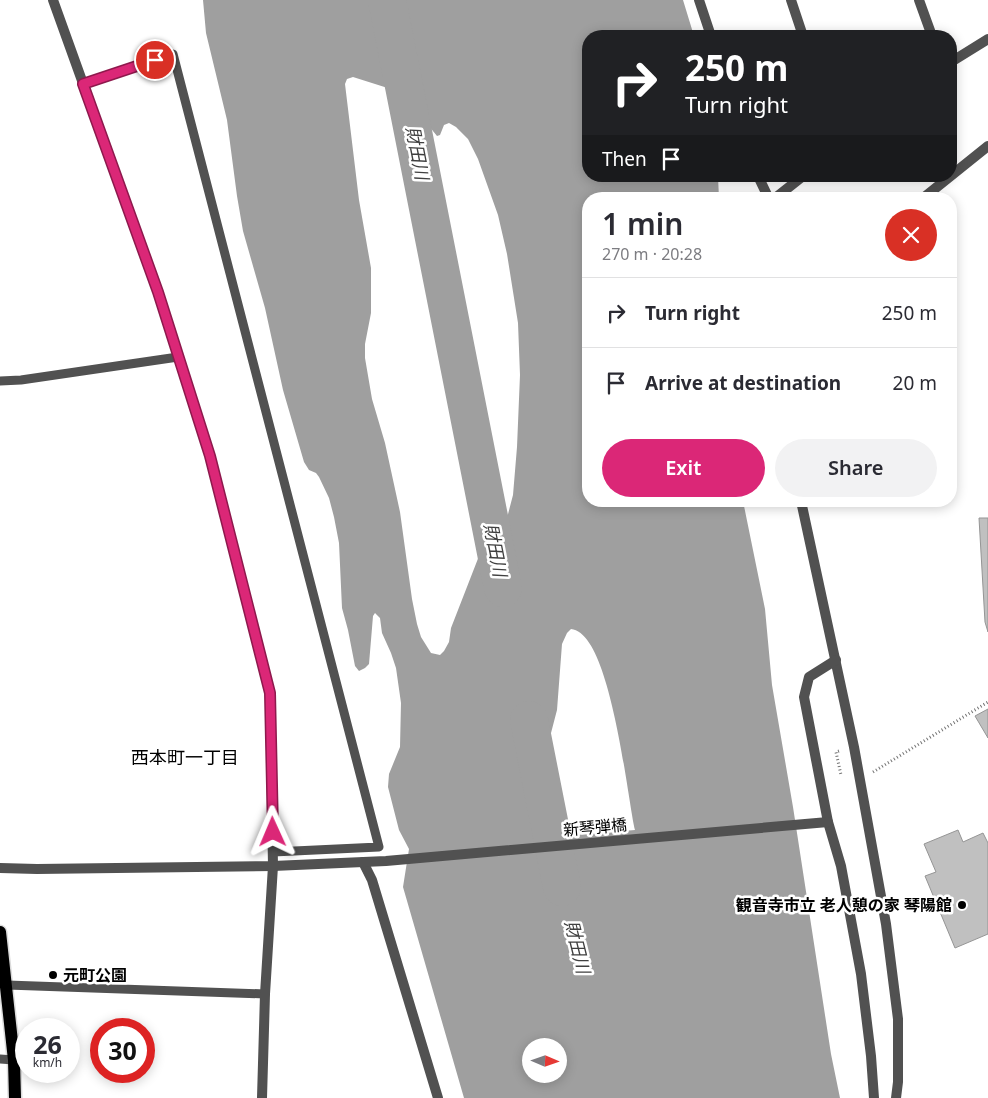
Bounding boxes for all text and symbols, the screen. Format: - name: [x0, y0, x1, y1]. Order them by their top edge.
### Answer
- pin: [134, 39, 176, 81]
- text: 250 m: [685, 44, 788, 91]
- icon: arrive: [141, 46, 169, 74]
- icon: right: [602, 50, 667, 115]
- text: Turn right: [685, 89, 788, 119]
- water label: 財田川: [401, 124, 435, 184]
- icon: arrive: [657, 145, 685, 173]
- text: Then: [602, 146, 647, 172]
- text: 1 min: [602, 203, 683, 244]
- button: close: [885, 209, 937, 261]
- text: 270 m · 20:28: [602, 243, 702, 265]
- icon: right: [602, 299, 630, 327]
- text: Turn right: [645, 300, 740, 326]
- text: 250 m: [882, 300, 937, 326]
- icon: arrive: [602, 369, 630, 397]
- text: Arrive at destination: [645, 370, 841, 396]
- text: 20 m: [893, 370, 937, 396]
- button: Exit: [602, 439, 765, 497]
- button: Share: [775, 439, 937, 497]
- water label: 財田川: [479, 521, 513, 581]
- district label: 西本町一丁目: [131, 745, 239, 769]
- position arrow: [246, 805, 298, 857]
- street label: 新琴弾橋: [562, 813, 628, 841]
- place label: 観音寺市立 老人憩の家 琴陽館: [736, 894, 952, 916]
- marker: 観音寺市立 老人憩の家 琴陽館: [956, 899, 968, 911]
- water label: 財田川: [560, 918, 597, 978]
- place label: 元町公園: [63, 964, 127, 986]
- marker: 元町公園: [47, 969, 59, 981]
- speed limit sign: 30: [90, 1018, 155, 1083]
- text: 26: [33, 1027, 62, 1061]
- north arrow: [522, 1038, 568, 1082]
- map controls: [522, 1038, 567, 1083]
- text: km/h: [33, 1054, 62, 1071]

